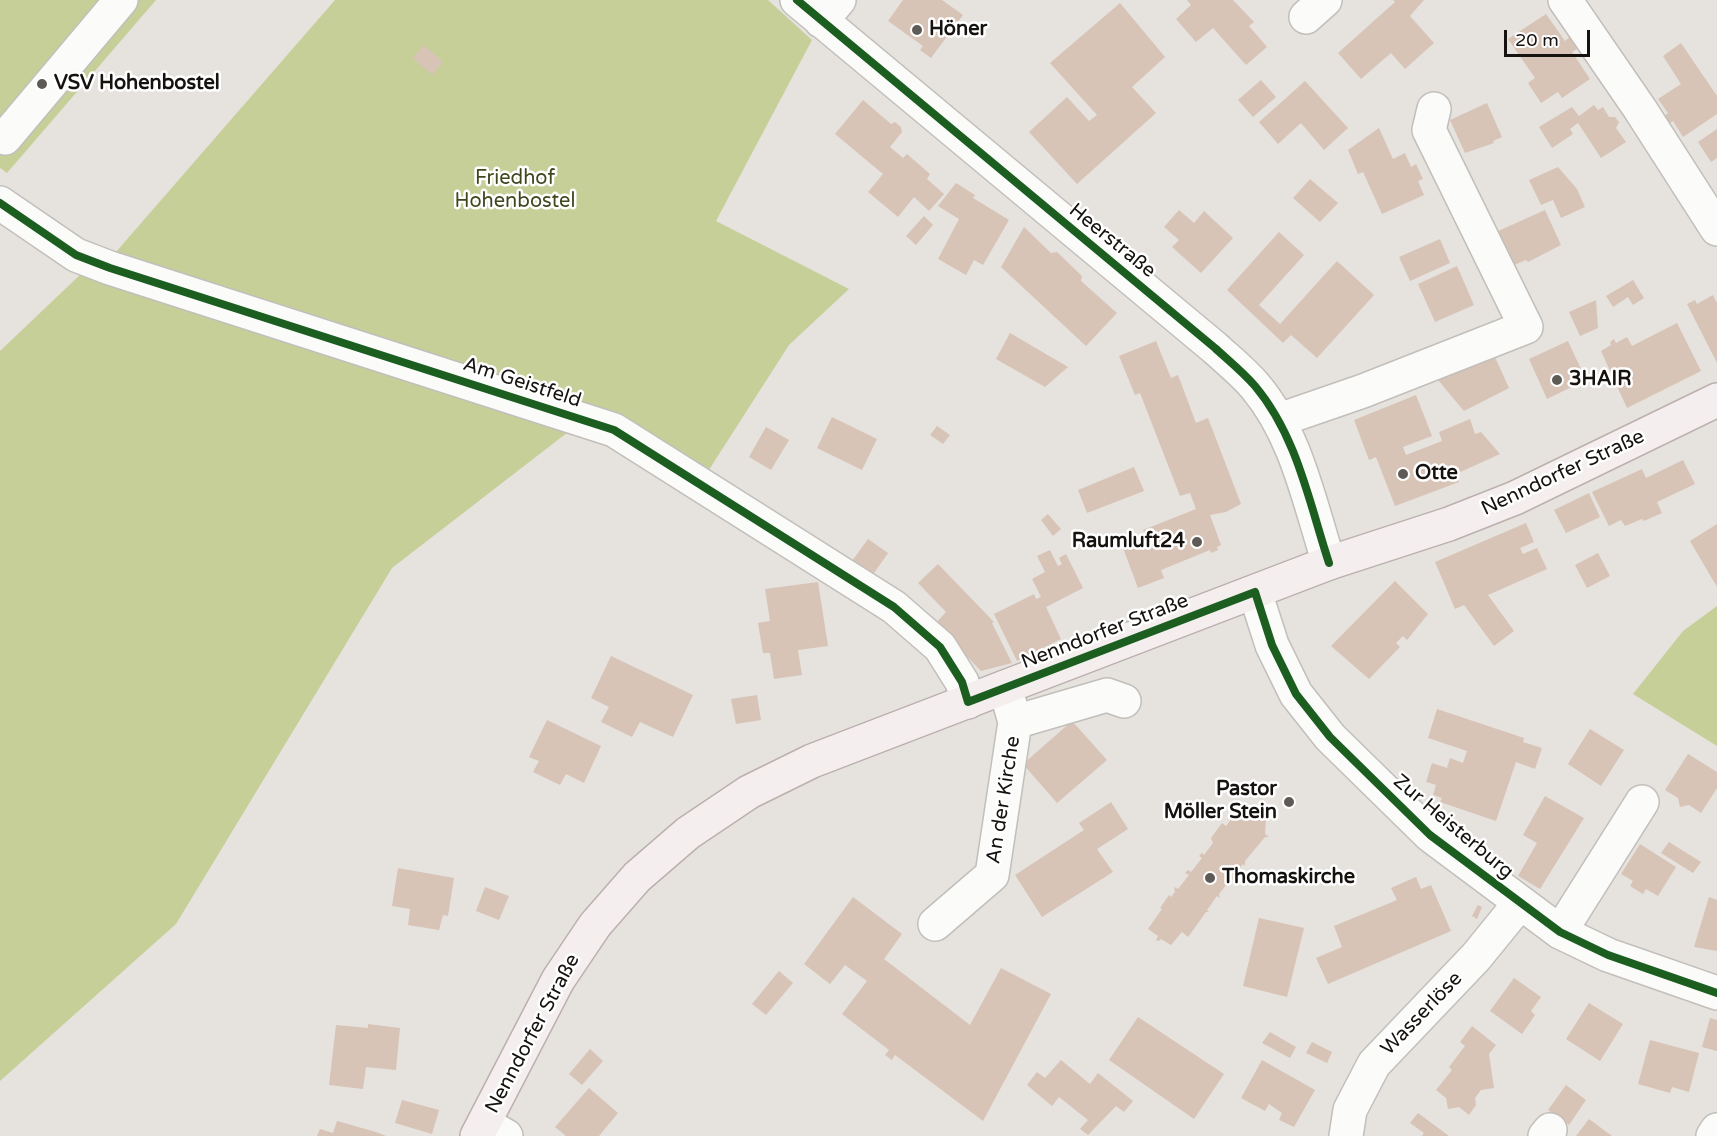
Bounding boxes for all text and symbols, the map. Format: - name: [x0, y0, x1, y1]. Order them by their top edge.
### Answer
- place label: Höner: [929, 18, 987, 42]
- scale bar: [1507, 18, 1592, 56]
- marker: Höner: [910, 23, 924, 37]
- text: 20 m: [1515, 29, 1559, 51]
- place label: VSV Hohenbostel: [54, 72, 220, 96]
- marker: VSV Hohenbostel: [35, 77, 49, 91]
- park label: Friedhof Hohenbostel: [455, 167, 575, 214]
- street label: Heerstraße: [1064, 199, 1160, 283]
- street label: Am Geistfeld: [460, 353, 584, 413]
- place label: 3HAIR: [1569, 368, 1632, 392]
- marker: 3HAIR: [1550, 373, 1564, 387]
- street label: Nenndorfer Straße: [1478, 425, 1648, 521]
- place label: Otte: [1415, 462, 1458, 486]
- marker: Otte: [1396, 467, 1410, 481]
- place label: Raumluft24: [1072, 530, 1185, 554]
- marker: Raumluft24: [1190, 535, 1204, 549]
- street label: Nenndorfer Straße: [1018, 589, 1192, 675]
- street label: An der Kirche: [982, 734, 1026, 866]
- street label: Zur Heisterburg: [1388, 770, 1518, 884]
- place label: Pastor Möller Stein: [1164, 778, 1277, 825]
- marker: Pastor Möller Stein: [1282, 795, 1296, 809]
- place label: Thomaskirche: [1222, 866, 1355, 890]
- marker: Thomaskirche: [1203, 871, 1217, 885]
- street label: Nenndorfer Straße: [481, 950, 585, 1118]
- street label: Wasserlöse: [1376, 967, 1468, 1061]

